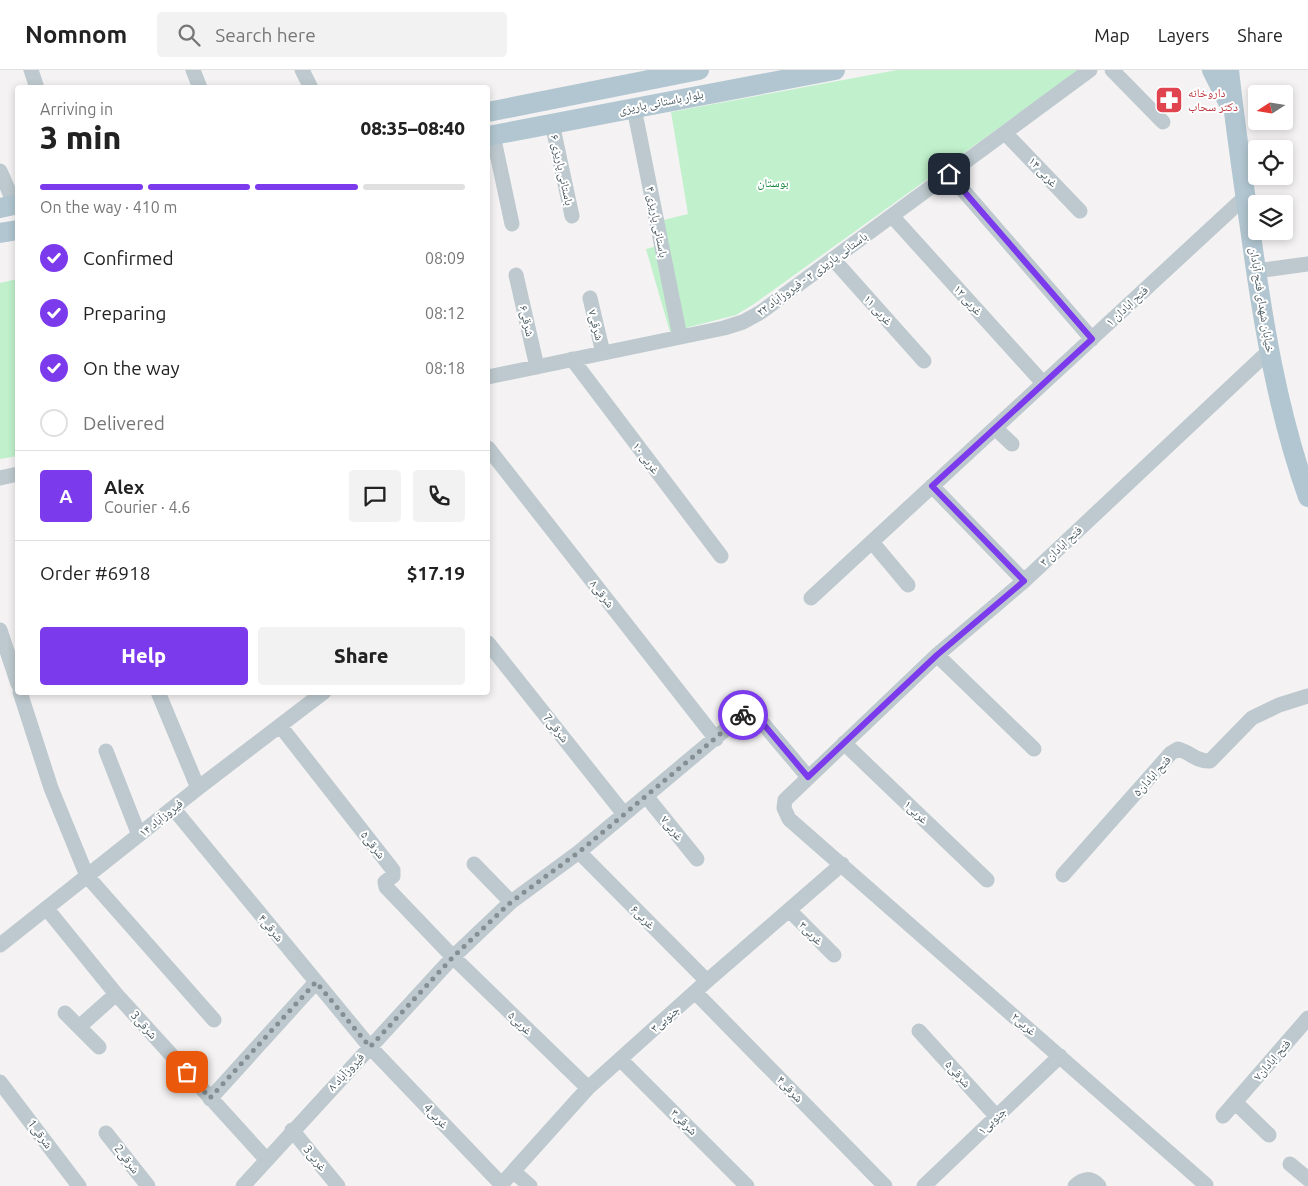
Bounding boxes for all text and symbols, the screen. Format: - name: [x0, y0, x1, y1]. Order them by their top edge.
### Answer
- search box: [157, 12, 507, 57]
- text: Nomnom: [25, 21, 127, 48]
- icon: search: [175, 21, 203, 49]
- text: Search here: [215, 24, 316, 46]
- text: Map: [1094, 25, 1130, 45]
- text: Layers: [1158, 25, 1209, 45]
- text: Share: [1237, 25, 1283, 45]
- pharmacy icon: داروخانه دکتر سحاب: [1154, 85, 1184, 115]
- north arrow: [1248, 85, 1292, 130]
- map controls: [1248, 85, 1293, 240]
- place label: داروخانه دکتر سحاب: [1188, 86, 1238, 114]
- street label: بلوار باستانی پاریزی: [617, 87, 705, 117]
- text: Arriving in: [40, 100, 113, 118]
- text: 08:35–08:40: [360, 117, 465, 139]
- text: 3 min: [40, 119, 121, 155]
- street label: باستانی پاریزی ۶: [547, 133, 576, 207]
- button: locate: [1248, 140, 1293, 185]
- pin: [928, 153, 970, 195]
- street label: غربی ۱۴: [1025, 154, 1060, 190]
- icon: home: [935, 160, 963, 188]
- park label: بوستان: [757, 176, 789, 190]
- street label: باستانی پاریزی ۴: [643, 185, 671, 259]
- button: layers: [1248, 195, 1293, 240]
- text: On the way · 410 m: [40, 198, 177, 216]
- street label: باستانی پاریزی ۲ - فیروزآباد ۲۲: [754, 229, 870, 319]
- icon: check: [40, 244, 68, 272]
- street label: خیابان شهدای فتح آبادان: [1246, 246, 1277, 354]
- text: Confirmed: [83, 247, 174, 269]
- text: 08:09: [425, 249, 465, 267]
- street label: غربی ۱۲: [950, 282, 985, 318]
- street label: فتح ابادان ۱: [1103, 283, 1151, 329]
- street label: غربی ۱۱: [860, 292, 895, 328]
- icon: check: [40, 299, 68, 327]
- text: Preparing: [83, 302, 167, 324]
- text: 08:12: [425, 304, 465, 322]
- street label: شرقی۶: [517, 304, 537, 338]
- street label: شرقی۷: [585, 308, 607, 342]
- icon: check: [40, 354, 68, 382]
- text: On the way: [83, 357, 180, 379]
- text: 08:18: [425, 359, 465, 377]
- text: Delivered: [83, 412, 165, 434]
- street label: غربی ۱۰: [629, 439, 662, 477]
- button: chat: [349, 470, 401, 522]
- button: phone: [413, 470, 465, 522]
- text: Alex: [104, 476, 144, 498]
- text: A: [59, 485, 73, 507]
- text: Courier · 4.6: [104, 498, 190, 516]
- street label: فتح ابادان ۳: [1037, 523, 1085, 569]
- text: Order #6918: [40, 562, 150, 584]
- text: $17.19: [407, 562, 465, 584]
- street label: شرقی۸: [587, 577, 617, 611]
- button: Help: [40, 627, 248, 685]
- button: Share: [258, 627, 465, 685]
- courier: [718, 690, 768, 740]
- icon: bike: [729, 701, 757, 729]
- street label: شرقی7: [540, 711, 572, 745]
- street label: فتح ابادان۵: [1130, 753, 1174, 799]
- street label: فیروزآباد ۱۴: [136, 796, 186, 840]
- street label: غربی۱: [901, 797, 931, 827]
- street label: غربی۷: [658, 813, 686, 843]
- street label: شرقی۵: [358, 828, 388, 862]
- street label: غربی۶: [628, 902, 658, 932]
- street label: شرقی۴: [256, 911, 287, 945]
- street label: غربی۳: [796, 918, 826, 948]
- street label: جنوبی۳: [648, 1002, 683, 1036]
- street label: شرقی3: [128, 1008, 160, 1042]
- street label: غربی۵: [505, 1008, 535, 1038]
- street label: غربی۲: [1009, 1010, 1039, 1039]
- street label: فتح ابادان۷: [1250, 1037, 1294, 1084]
- street label: فیروزآباد ۸: [325, 1050, 367, 1094]
- pin: [166, 1051, 208, 1093]
- icon: bag: [173, 1058, 201, 1086]
- street label: شرقی۵: [942, 1058, 974, 1090]
- street label: شرقی۴: [774, 1073, 806, 1105]
- street label: غربی4: [421, 1101, 451, 1132]
- street label: جنوبی۱: [975, 1104, 1010, 1138]
- street label: شرقی۳: [668, 1106, 700, 1138]
- street label: شرقی1: [25, 1117, 56, 1151]
- street label: شرقی2: [111, 1142, 143, 1176]
- street label: غربی3: [300, 1142, 330, 1174]

